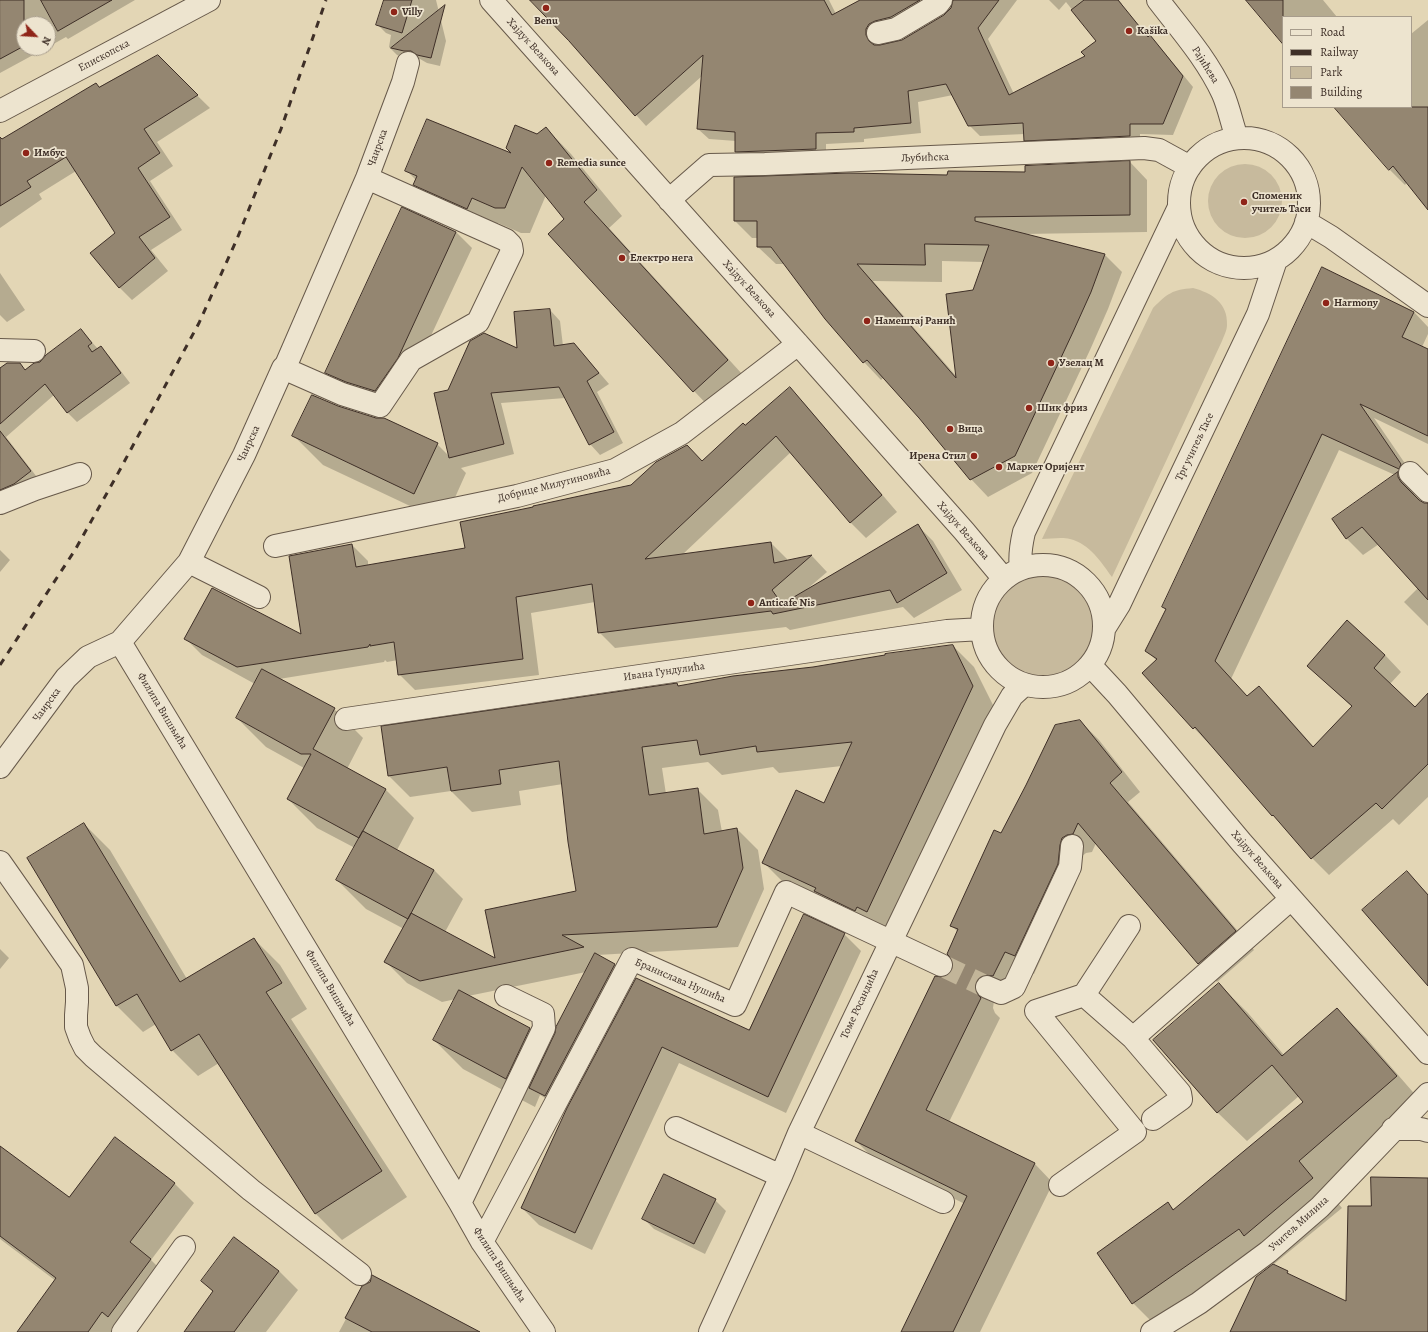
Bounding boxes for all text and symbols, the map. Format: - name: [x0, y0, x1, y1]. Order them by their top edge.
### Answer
- marker: Benu: [541, 3, 551, 13]
- place label: Villy: [402, 5, 422, 19]
- marker: Villy: [389, 7, 399, 17]
- place label: Benu: [534, 14, 558, 28]
- street label: Хајдук Вељкова: [504, 15, 562, 79]
- north arrow: [16, 16, 56, 56]
- legend: [1282, 16, 1412, 108]
- place label: Kašika: [1137, 24, 1168, 38]
- text: Road: [1320, 24, 1345, 40]
- marker: Kašika: [1124, 26, 1134, 36]
- text: N: [38, 34, 55, 48]
- street label: Епископска: [76, 37, 132, 75]
- street label: Рајићева: [1188, 44, 1222, 86]
- text: Railway: [1320, 44, 1358, 60]
- text: Park: [1320, 64, 1343, 80]
- text: Building: [1320, 84, 1362, 100]
- street label: Чаирска: [365, 127, 391, 169]
- place label: Имбус: [34, 146, 65, 160]
- marker: Имбус: [21, 148, 31, 158]
- street label: Љубићска: [901, 151, 949, 165]
- place label: Remedia sunce: [557, 156, 626, 170]
- marker: Remedia sunce: [544, 158, 554, 168]
- place label: Споменик учитељ Таси: [1252, 189, 1311, 215]
- marker: Споменик учитељ Таси: [1239, 197, 1249, 207]
- place label: Електро нега: [630, 251, 693, 265]
- marker: Електро нега: [617, 253, 627, 263]
- street label: Хајдук Вељкова: [720, 257, 778, 321]
- place label: Harmony: [1334, 296, 1378, 310]
- marker: Harmony: [1321, 298, 1331, 308]
- place label: Намештај Ранић: [875, 314, 955, 328]
- marker: Намештај Ранић: [862, 316, 872, 326]
- place label: Узелац М: [1059, 356, 1104, 370]
- marker: Узелац М: [1046, 358, 1056, 368]
- place label: Шик фриз: [1037, 401, 1088, 415]
- marker: Шик фриз: [1024, 403, 1034, 413]
- street label: Трг учитељ Тасе: [1173, 411, 1217, 483]
- place label: Вица: [958, 422, 983, 436]
- street label: Чаирска: [235, 424, 263, 464]
- marker: Вица: [945, 424, 955, 434]
- place label: Ирена Стил: [909, 449, 966, 463]
- marker: Ирена Стил: [969, 451, 979, 461]
- place label: Маркет Оријент: [1007, 460, 1084, 474]
- marker: Маркет Оријент: [994, 462, 1004, 472]
- street label: Добрице Милутиновића: [496, 465, 612, 505]
- street label: Хајдук Вељкова: [934, 499, 992, 563]
- place label: Anticafe Nis: [759, 596, 815, 610]
- marker: Anticafe Nis: [746, 598, 756, 608]
- street label: Ивана Гундулића: [622, 660, 706, 684]
- street label: Филипа Вишњића: [134, 670, 190, 752]
- street label: Чаирска: [30, 685, 64, 725]
- street label: Хајдук Вељкова: [1228, 828, 1286, 892]
- street label: Филипа Вишњића: [302, 947, 358, 1029]
- street label: Бранислава Нушића: [633, 956, 727, 1006]
- street label: Томе Росандића: [838, 967, 882, 1041]
- street label: Учитељ Милина: [1266, 1194, 1332, 1254]
- street label: Филипа Вишњића: [470, 1225, 528, 1305]

